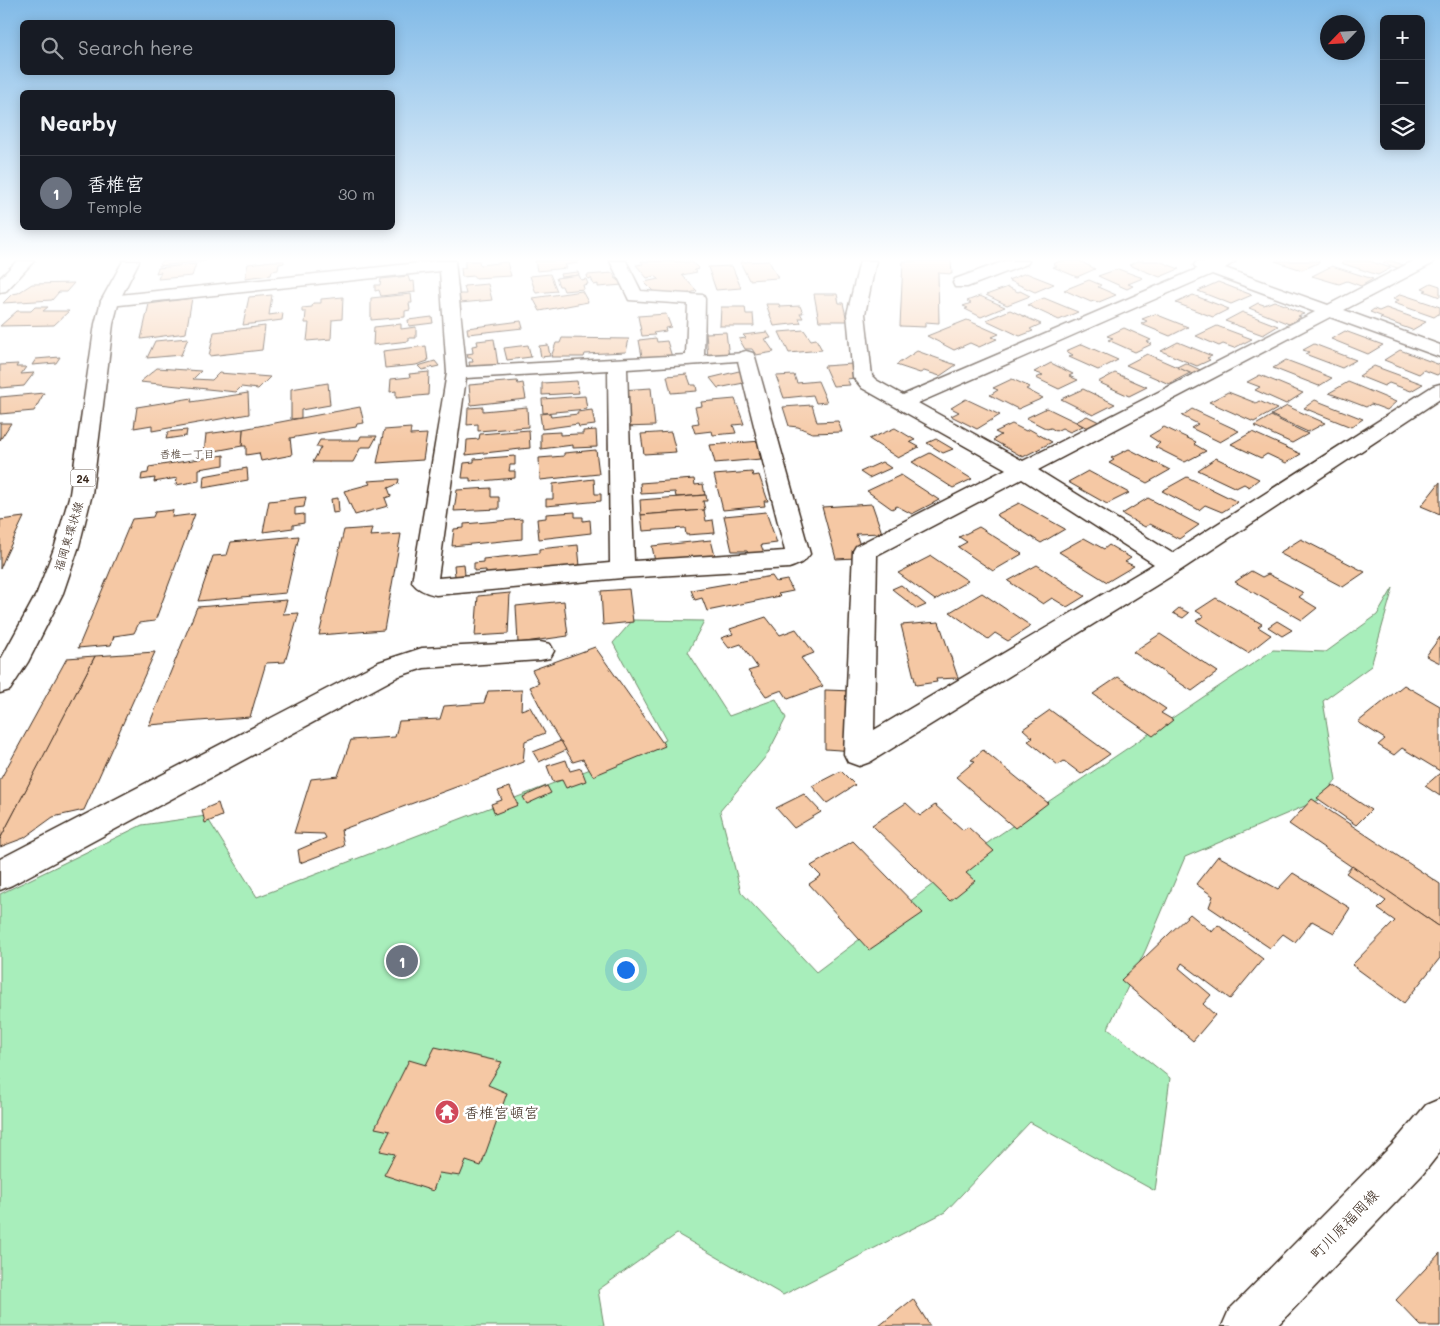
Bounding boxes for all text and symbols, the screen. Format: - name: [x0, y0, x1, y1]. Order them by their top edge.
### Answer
- north arrow: [1320, 15, 1365, 60]
- map controls: [1380, 15, 1425, 150]
- button: +: [1380, 15, 1425, 60]
- search box: [20, 20, 395, 75]
- icon: search: [38, 34, 66, 62]
- text: Search here: [78, 35, 194, 60]
- button: −: [1380, 60, 1425, 105]
- button: layers: [1380, 105, 1425, 150]
- text: Nearby: [40, 109, 117, 136]
- text: 香椎宮: [87, 171, 144, 196]
- text: 1: [52, 183, 60, 204]
- text: 30 m: [338, 183, 375, 204]
- text: Temple: [87, 196, 142, 217]
- district label: 香椎一丁目: [160, 446, 215, 461]
- road number: 24: [70, 469, 96, 486]
- street label: 福岡東環状線: [50, 499, 86, 573]
- pin: 1: [386, 942, 418, 980]
- your location: [613, 957, 639, 983]
- temple icon: 香椎宮頓宮: [434, 1099, 460, 1125]
- place label: 香椎宮頓宮: [464, 1102, 539, 1122]
- street label: 町川原福岡線: [1306, 1185, 1382, 1263]

